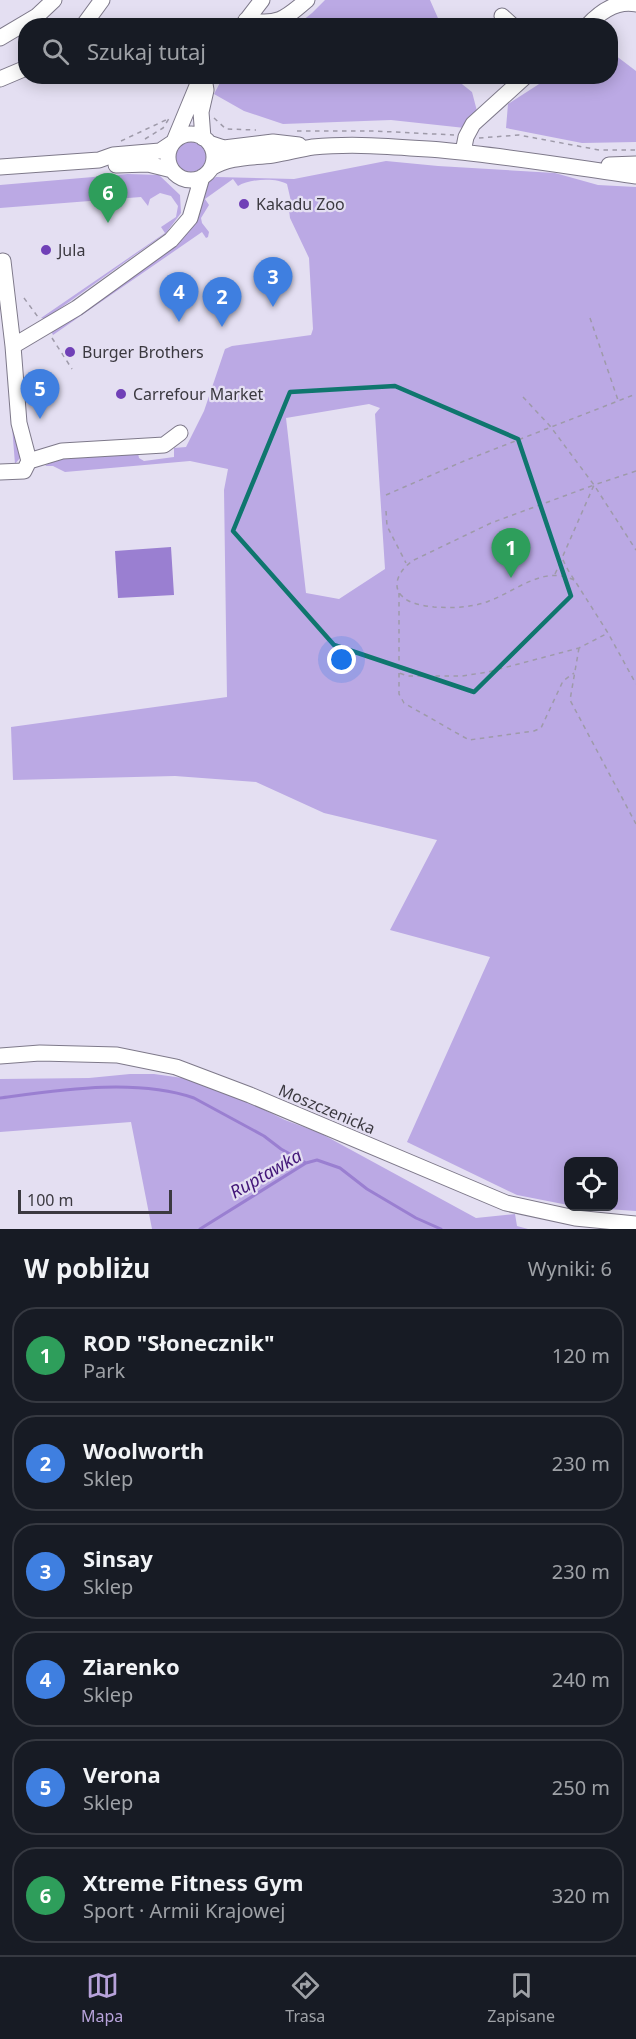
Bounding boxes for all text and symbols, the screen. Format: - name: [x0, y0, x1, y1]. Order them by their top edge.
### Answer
- search box: [18, 18, 618, 84]
- icon: search: [39, 35, 72, 68]
- text: Szukaj tutaj: [87, 36, 206, 66]
- pin: 6: [88, 174, 128, 223]
- place label: Kakadu Zoo: [256, 193, 345, 215]
- marker: Kakadu Zoo: [237, 197, 251, 211]
- place label: Jula: [56, 239, 85, 261]
- marker: Jula: [39, 243, 53, 257]
- pin: 3: [254, 258, 292, 307]
- pin: 4: [160, 272, 198, 322]
- pin: 2: [202, 278, 242, 327]
- place label: Burger Brothers: [82, 341, 204, 363]
- marker: Burger Brothers: [63, 345, 77, 359]
- pin: 5: [20, 370, 60, 419]
- place label: Carrefour Market: [133, 383, 264, 405]
- marker: Carrefour Market: [114, 387, 128, 401]
- pin: 1: [492, 528, 530, 578]
- your location: [327, 645, 356, 674]
- street label: Moszczenicka: [275, 1079, 379, 1139]
- water label: Ruptawka: [225, 1143, 306, 1203]
- map controls: [564, 1157, 618, 1211]
- button: locate: [564, 1157, 618, 1211]
- scale bar: [18, 1187, 172, 1214]
- text: 100 m: [27, 1189, 74, 1211]
- text: W pobliżu: [24, 1250, 150, 1286]
- text: Wyniki: 6: [528, 1255, 612, 1282]
- text: ROD "Słonecznik": [83, 1327, 274, 1357]
- text: 1: [40, 1342, 51, 1369]
- text: 120 m: [552, 1342, 610, 1369]
- text: Park: [83, 1357, 125, 1384]
- text: Woolworth: [83, 1435, 204, 1465]
- text: 2: [40, 1450, 51, 1477]
- text: 230 m: [552, 1450, 610, 1477]
- text: Sklep: [83, 1465, 133, 1492]
- text: Sinsay: [83, 1543, 153, 1573]
- text: 3: [40, 1558, 51, 1585]
- text: 230 m: [552, 1558, 610, 1585]
- text: Sklep: [83, 1573, 133, 1600]
- text: Ziarenko: [83, 1651, 180, 1681]
- text: 4: [40, 1666, 51, 1693]
- text: 240 m: [552, 1666, 610, 1693]
- text: Sklep: [83, 1681, 133, 1708]
- text: Verona: [83, 1759, 161, 1789]
- text: 5: [40, 1774, 51, 1801]
- text: 250 m: [552, 1774, 610, 1801]
- text: Sklep: [83, 1789, 133, 1816]
- text: Xtreme Fitness Gym: [83, 1867, 304, 1897]
- text: 6: [40, 1882, 51, 1909]
- text: 320 m: [552, 1882, 610, 1909]
- text: Sport · Armii Krajowej: [83, 1897, 285, 1924]
- tab: Mapa: [81, 1969, 123, 2027]
- tab: Trasa: [285, 1969, 325, 2027]
- tab: Zapisane: [487, 1969, 555, 2027]

